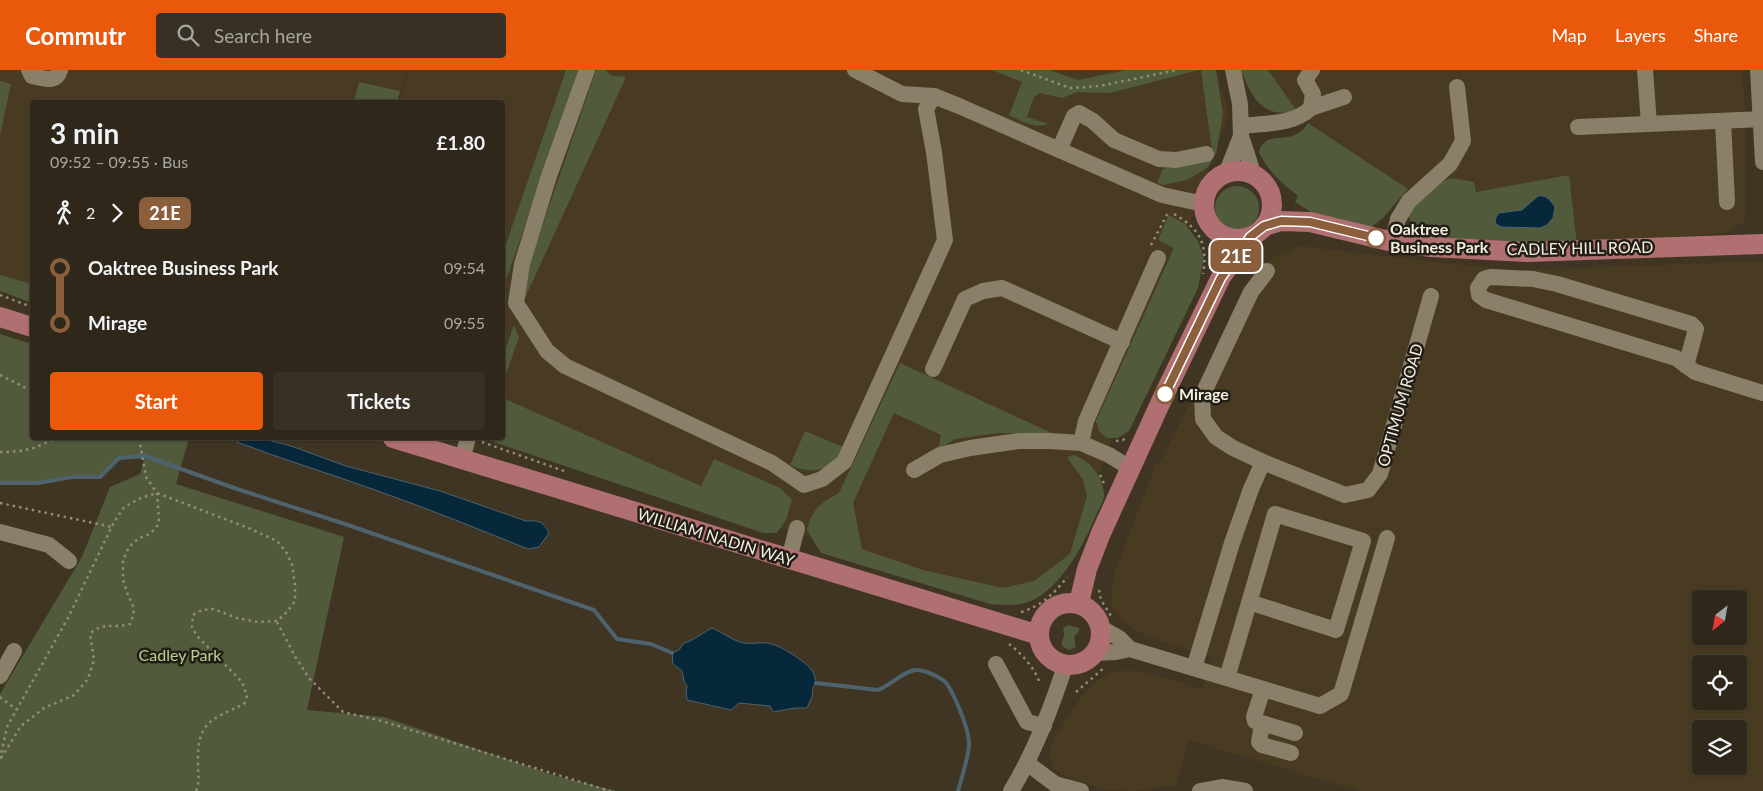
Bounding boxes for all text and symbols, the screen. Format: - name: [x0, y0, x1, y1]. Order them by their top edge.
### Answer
- search box: [156, 13, 506, 58]
- text: Commutr: [25, 21, 126, 50]
- icon: search: [174, 21, 202, 49]
- text: Search here: [214, 24, 312, 47]
- text: Map: [1551, 24, 1587, 46]
- text: Layers: [1615, 24, 1666, 46]
- text: Share: [1694, 24, 1738, 46]
- text: 3 min: [50, 116, 119, 150]
- text: £1.80: [436, 131, 485, 154]
- text: 09:52 – 09:55 · Bus: [50, 152, 188, 171]
- icon: walk: [50, 199, 78, 227]
- icon: forward: [103, 199, 131, 227]
- text: 21E: [149, 202, 181, 224]
- text: 2: [86, 203, 95, 222]
- place label: Oaktree Business Park: [1390, 219, 1489, 256]
- marker: Oaktree Business Park: [1366, 228, 1386, 248]
- street label: CADLEY HILL ROAD: [1506, 237, 1654, 258]
- line badge: 21E: [1207, 240, 1265, 272]
- text: 21E: [1220, 245, 1252, 267]
- text: Oaktree Business Park: [88, 256, 278, 279]
- text: 09:54: [444, 258, 485, 277]
- text: Mirage: [88, 311, 147, 334]
- text: 09:55: [444, 313, 485, 332]
- street label: OPTIMUM ROAD: [1373, 341, 1426, 469]
- button: Start: [50, 372, 263, 430]
- button: Tickets: [273, 372, 485, 430]
- marker: Mirage: [1155, 384, 1175, 404]
- place label: Mirage: [1179, 384, 1229, 403]
- street label: WILLIAM NADIN WAY: [635, 504, 797, 569]
- north arrow: [1692, 590, 1748, 645]
- map controls: [1692, 590, 1747, 775]
- park label: Cadley Park: [139, 645, 222, 664]
- button: locate: [1692, 655, 1747, 710]
- button: layers: [1692, 720, 1747, 775]

